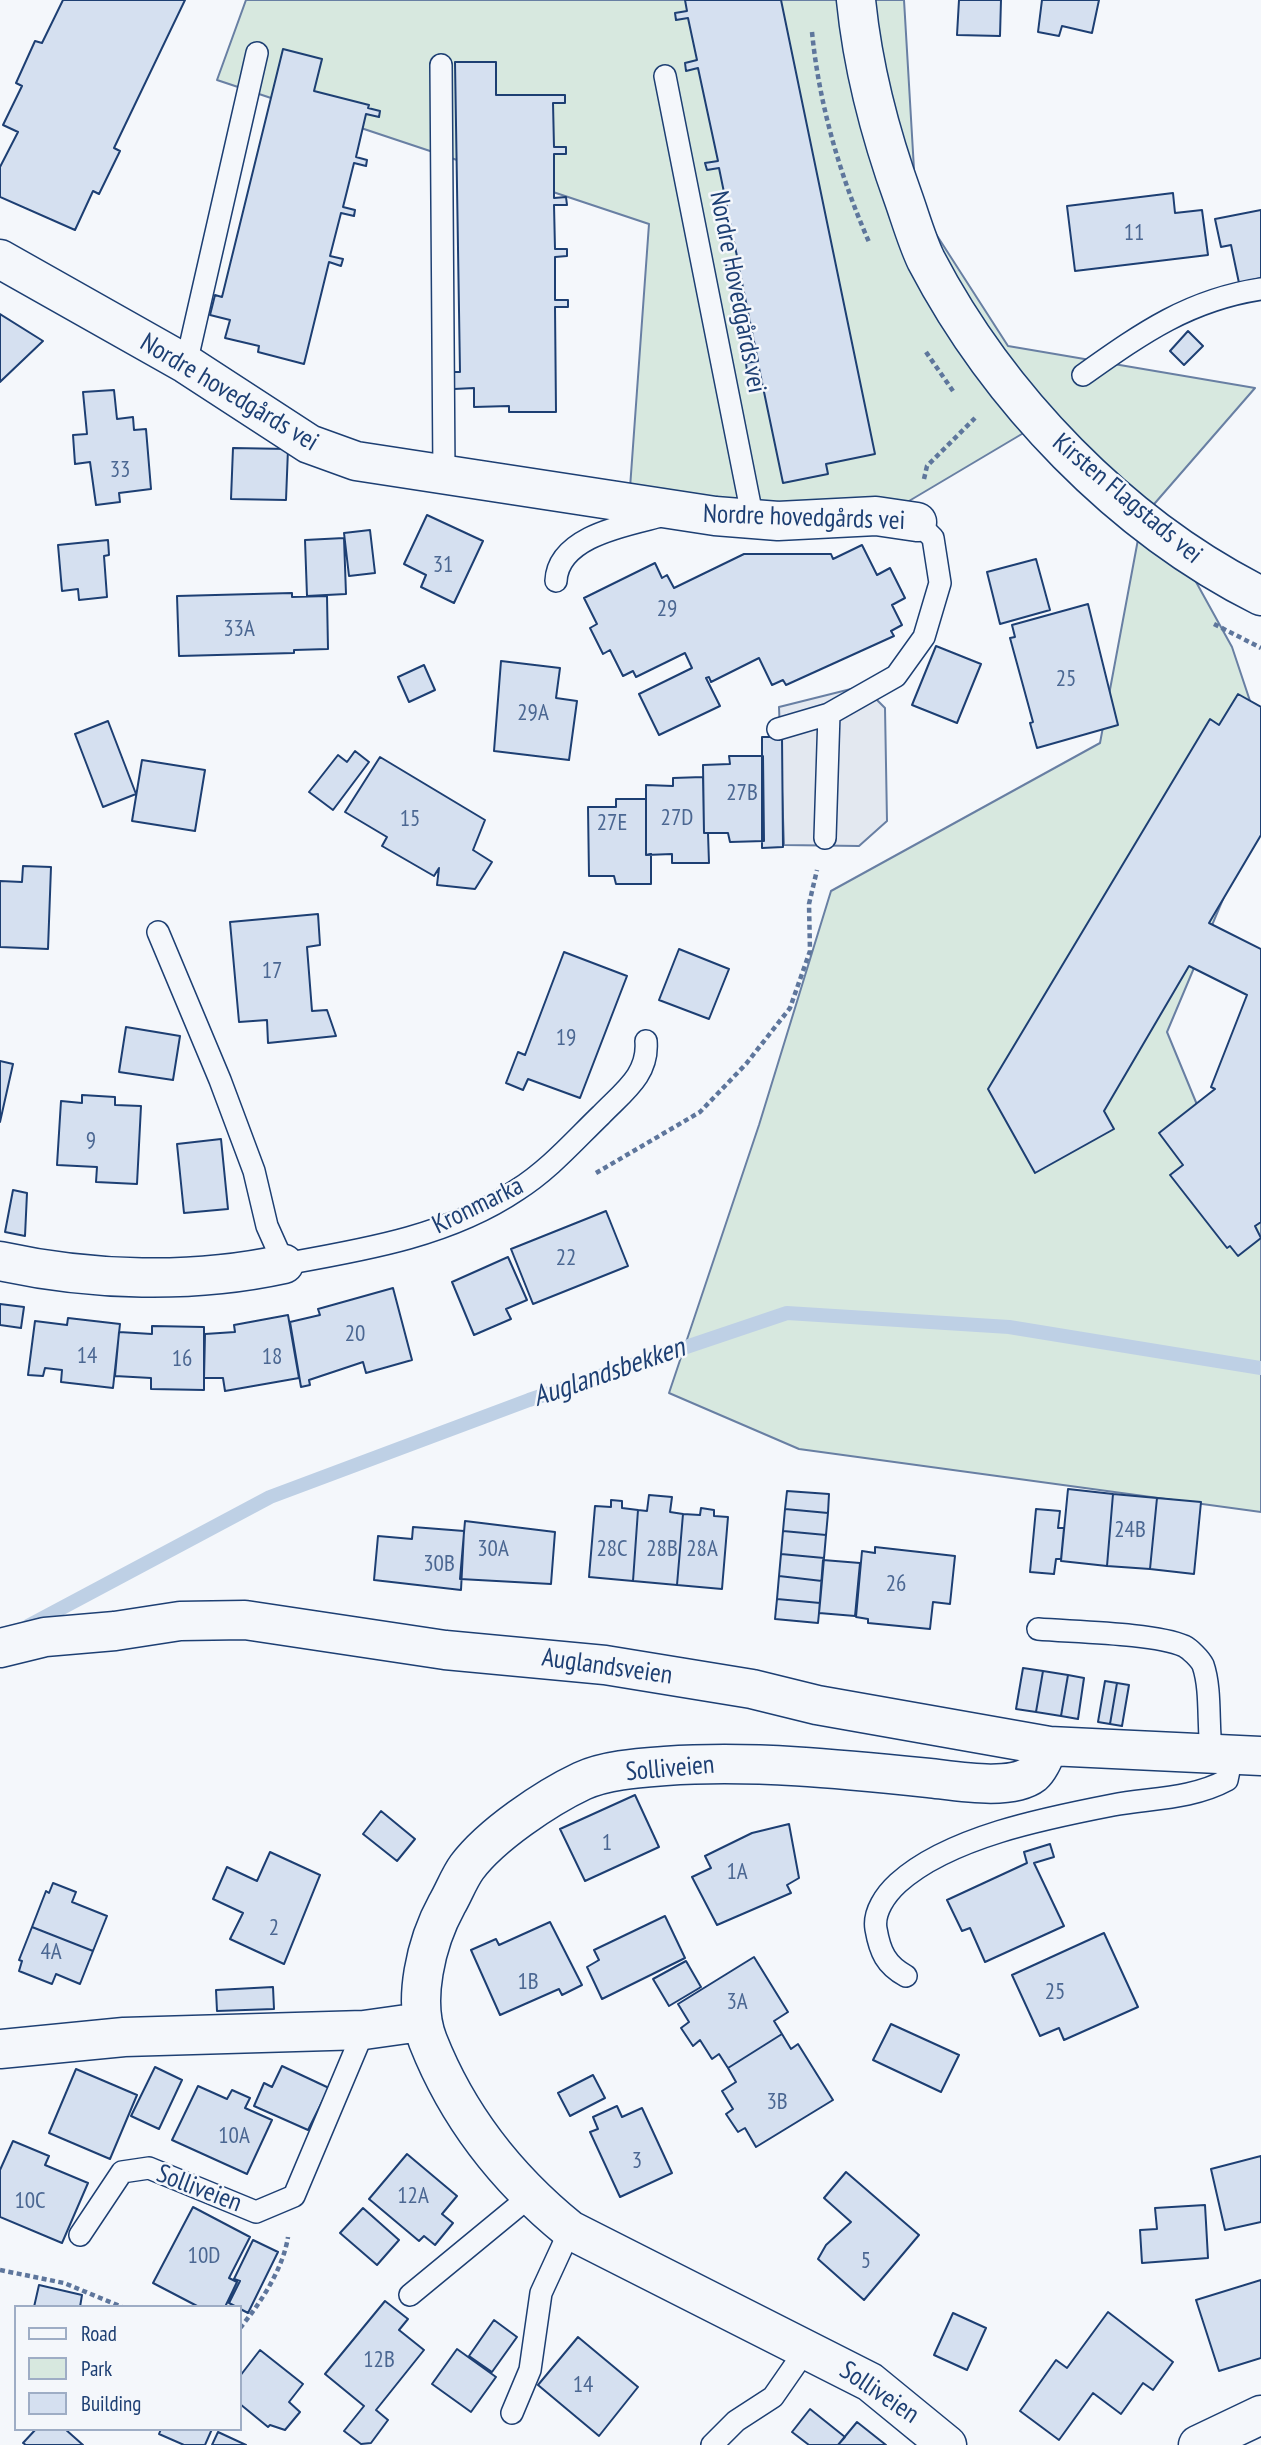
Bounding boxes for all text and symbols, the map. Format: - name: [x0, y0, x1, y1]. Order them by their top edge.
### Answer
- street label: Nordre Hovedgårds vei: [702, 189, 772, 395]
- house number: 11: [1124, 219, 1144, 247]
- street label: Nordre hovedgårds vei: [134, 328, 324, 458]
- street label: Kirsten Flagstads vei: [1046, 427, 1208, 571]
- house number: 33: [110, 456, 130, 484]
- street label: Nordre hovedgårds vei: [702, 499, 906, 537]
- house number: 31: [433, 551, 453, 579]
- house number: 29: [657, 595, 677, 623]
- house number: 33A: [223, 615, 255, 643]
- house number: 25: [1056, 665, 1076, 693]
- house number: 29A: [517, 699, 549, 727]
- house number: 27B: [726, 779, 758, 807]
- house number: 27D: [661, 804, 693, 832]
- house number: 15: [400, 805, 420, 833]
- house number: 27E: [597, 809, 627, 837]
- house number: 17: [262, 957, 282, 985]
- house number: 19: [556, 1024, 576, 1052]
- house number: 9: [86, 1127, 96, 1155]
- street label: Kronmarka: [428, 1171, 528, 1241]
- house number: 22: [556, 1244, 576, 1272]
- house number: 20: [345, 1320, 365, 1348]
- water label: Auglandsbekken: [529, 1331, 689, 1415]
- house number: 14: [77, 1342, 97, 1370]
- house number: 18: [262, 1343, 282, 1371]
- house number: 16: [172, 1345, 192, 1373]
- house number: 24B: [1114, 1516, 1146, 1544]
- house number: 30A: [477, 1535, 509, 1563]
- house number: 28C: [596, 1535, 628, 1563]
- house number: 28B: [646, 1535, 678, 1563]
- house number: 28A: [686, 1535, 718, 1563]
- house number: 30B: [423, 1550, 455, 1578]
- house number: 26: [886, 1570, 906, 1598]
- street label: Auglandsveien: [540, 1642, 674, 1692]
- street label: Solliveien: [624, 1750, 716, 1788]
- house number: 1: [602, 1829, 612, 1857]
- house number: 1A: [726, 1858, 748, 1886]
- house number: 2: [269, 1914, 279, 1942]
- house number: 4A: [40, 1938, 62, 1966]
- house number: 1B: [517, 1968, 539, 1996]
- house number: 25: [1045, 1978, 1065, 2006]
- house number: 3A: [726, 1988, 748, 2016]
- house number: 3B: [766, 2088, 788, 2116]
- house number: 10A: [218, 2122, 250, 2150]
- house number: 3: [632, 2147, 642, 2175]
- street label: Solliveien: [152, 2159, 246, 2219]
- house number: 12A: [397, 2182, 429, 2210]
- house number: 10C: [14, 2187, 46, 2215]
- house number: 10D: [188, 2242, 220, 2270]
- house number: 5: [861, 2247, 871, 2275]
- legend: [14, 2305, 242, 2431]
- text: Road: [81, 2320, 117, 2347]
- house number: 12B: [363, 2346, 395, 2374]
- text: Park: [81, 2355, 112, 2382]
- street label: Solliveien: [833, 2355, 925, 2431]
- house number: 14: [573, 2371, 593, 2399]
- text: Building: [81, 2390, 141, 2417]

